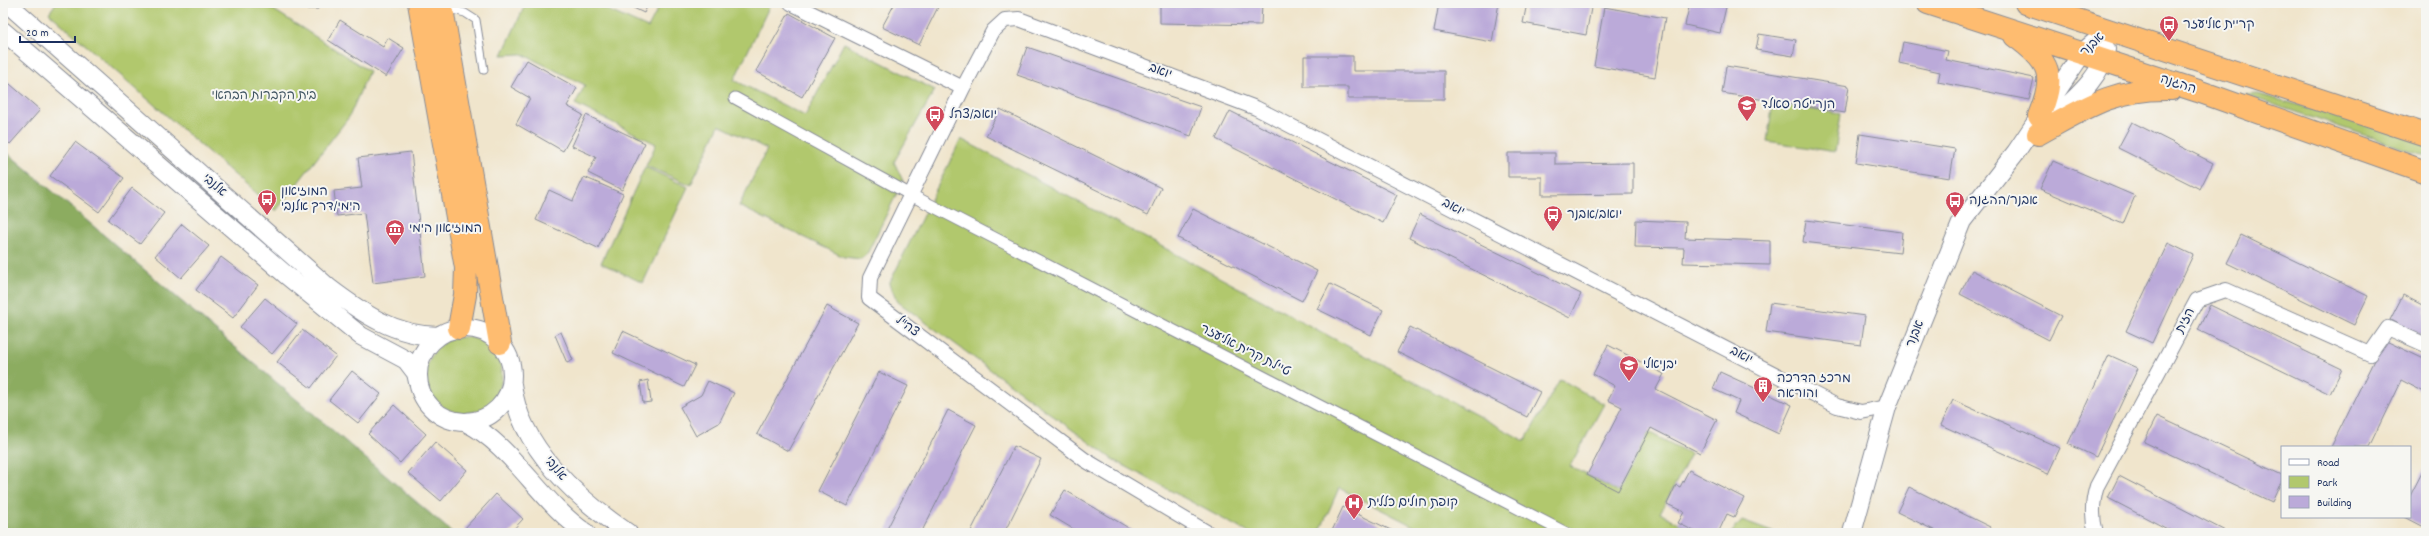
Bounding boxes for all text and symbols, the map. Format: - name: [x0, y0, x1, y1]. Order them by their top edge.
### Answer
- bus stop icon: קריית אליעזר: [2158, 14, 2180, 42]
- place label: קריית אליעזר: [2183, 16, 2254, 35]
- scale bar: [20, 18, 75, 44]
- text: 20 m: [26, 25, 49, 42]
- street label: אבנר: [2076, 28, 2110, 62]
- street label: יואב: [1146, 59, 1174, 85]
- street label: ההגנה: [2157, 70, 2199, 100]
- park label: בית הקברות הבהאי: [212, 87, 316, 106]
- school or university icon: הנרייטה סאלד: [1736, 94, 1758, 122]
- place label: הנרייטה סאלד: [1761, 96, 1835, 115]
- bus stop icon: יואב/צהל: [924, 104, 946, 132]
- place label: יואב/צהל: [949, 106, 997, 125]
- street label: אלנבי: [198, 170, 230, 202]
- place label: המוזיאון הימי/דרך אלנבי: [281, 183, 361, 217]
- bus stop icon: המוזיאון הימי/דרך אלנבי: [256, 188, 278, 216]
- bus stop icon: אבנר/ההגנה: [1944, 190, 1966, 218]
- place label: אבנר/ההגנה: [1969, 192, 2038, 211]
- street label: יואב: [1438, 194, 1468, 222]
- bus stop icon: יואב/אבנר: [1542, 204, 1564, 232]
- place label: יואב/אבנר: [1567, 206, 1622, 225]
- museum icon: המוזיאון הימי: [384, 218, 406, 246]
- place label: המוזיאון הימי: [409, 220, 482, 239]
- street label: הזית: [2171, 305, 2201, 338]
- street label: צה"ל: [891, 312, 923, 342]
- street label: אבנר: [1902, 317, 1930, 351]
- street label: טיילת קרית אליעזר: [1197, 320, 1294, 382]
- street label: יואב: [1726, 342, 1756, 370]
- school or university icon: יבניאלי: [1618, 354, 1640, 382]
- place label: יבניאלי: [1643, 356, 1677, 375]
- place label: מרכז הדרכה והוראה: [1777, 370, 1851, 404]
- building icon: מרכז הדרכה והוראה: [1752, 375, 1774, 403]
- legend: [2281, 446, 2411, 518]
- street label: אלנבי: [539, 452, 571, 486]
- text: Road: [2317, 455, 2339, 472]
- text: Park: [2317, 475, 2338, 492]
- hospital icon: קופת חולים כללית: [1343, 492, 1365, 520]
- place label: קופת חולים כללית: [1367, 494, 1458, 513]
- text: Building: [2317, 495, 2352, 512]

